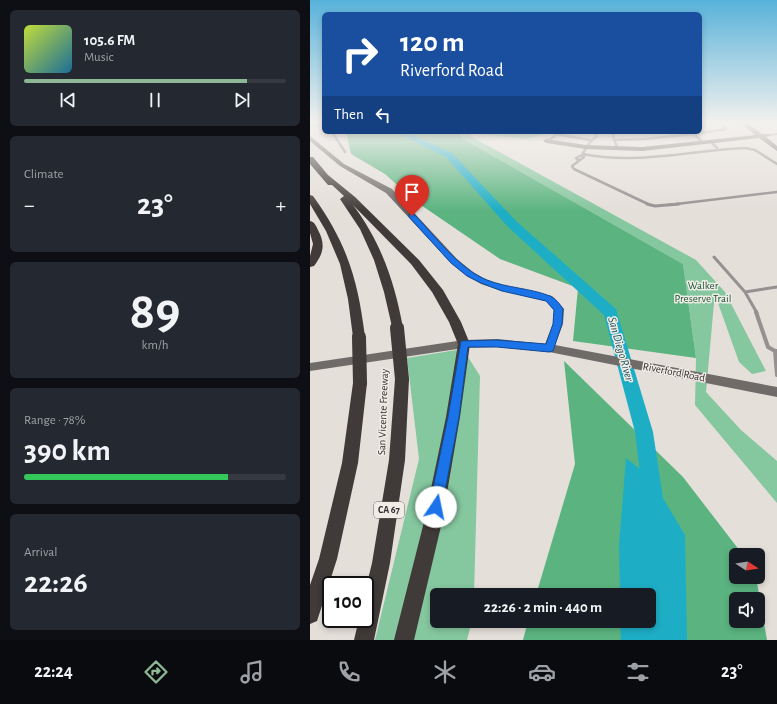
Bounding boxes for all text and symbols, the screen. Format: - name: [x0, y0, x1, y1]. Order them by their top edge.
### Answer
- icon: right: [334, 28, 386, 80]
- text: 120 m: [400, 29, 465, 57]
- text: 105.6 FM: [84, 33, 135, 48]
- text: Music: [84, 51, 114, 64]
- text: Riverford Road: [400, 62, 503, 80]
- icon: previous: [57, 89, 79, 111]
- icon: pause: [144, 89, 166, 111]
- icon: next: [231, 89, 253, 111]
- icon: left: [372, 104, 394, 126]
- text: Then: [334, 107, 364, 122]
- text: Climate: [24, 168, 63, 181]
- pin: [395, 175, 429, 216]
- icon: arrive: [401, 181, 423, 203]
- text: 23°: [137, 190, 173, 220]
- text: −: [24, 194, 35, 216]
- text: +: [275, 194, 286, 216]
- park label: Walker Preserve Trail: [675, 280, 731, 304]
- text: 89: [130, 286, 180, 338]
- water label: San Diego River: [606, 315, 636, 384]
- text: km/h: [142, 339, 168, 352]
- street label: Riverford Road: [642, 361, 706, 383]
- street label: San Vicente Freeway: [376, 368, 390, 455]
- text: Range · 78%: [24, 414, 85, 427]
- text: 390 km: [24, 436, 111, 466]
- position arrow: [415, 486, 457, 528]
- road number: CA 67: [374, 502, 404, 518]
- text: Arrival: [24, 546, 57, 559]
- north arrow: [729, 548, 765, 584]
- map controls: [729, 548, 765, 628]
- text: 22:26: [24, 568, 88, 598]
- speed limit sign: 100: [322, 576, 374, 628]
- button: sound: [729, 592, 765, 628]
- text: 22:26 · 2 min · 440 m: [484, 600, 602, 615]
- icon: directions: [142, 658, 170, 686]
- icon: music: [238, 658, 266, 686]
- icon: phone: [335, 658, 363, 686]
- icon: climate: [431, 658, 459, 686]
- icon: car: [528, 658, 556, 686]
- icon: filters: [624, 658, 652, 686]
- text: 22:24: [34, 663, 73, 681]
- text: 23°: [721, 663, 743, 681]

